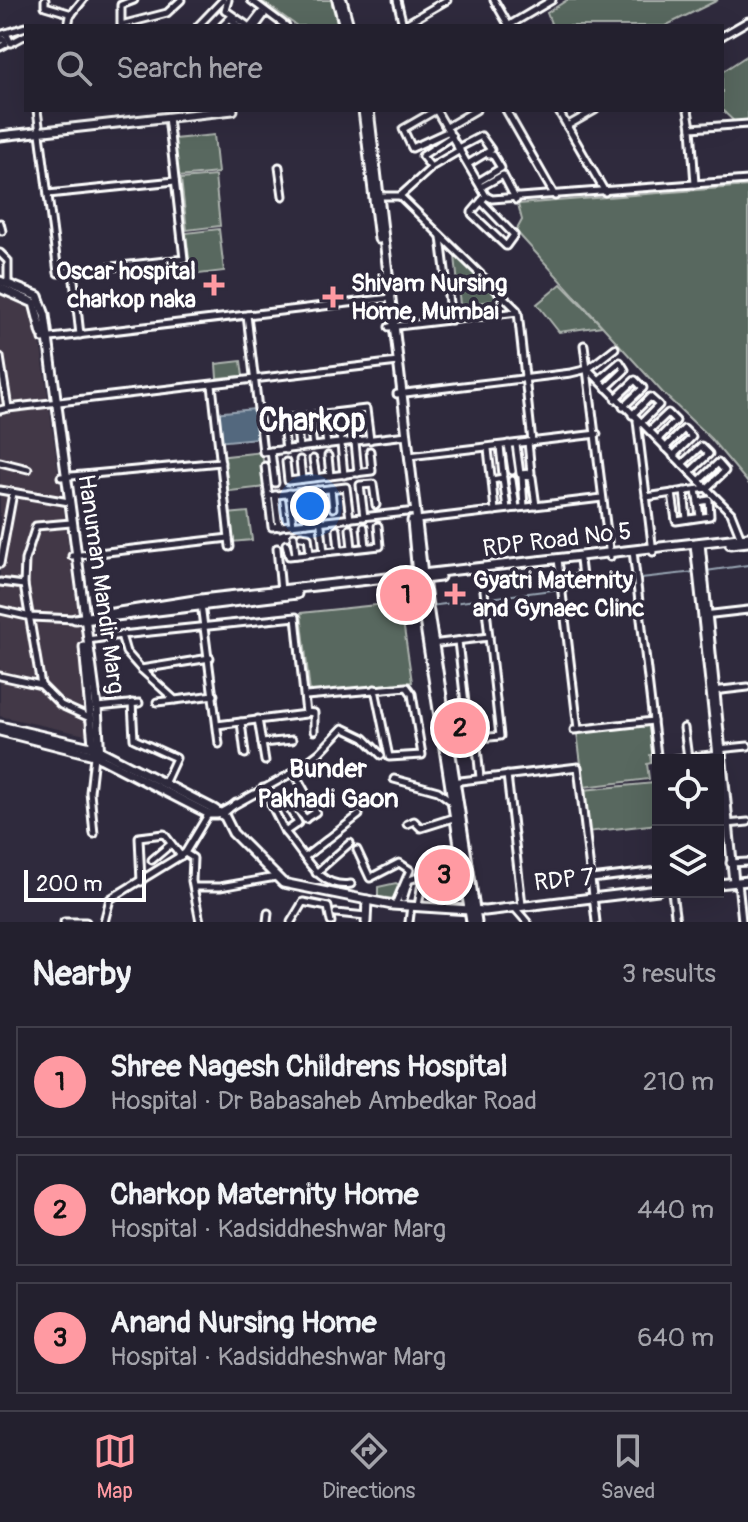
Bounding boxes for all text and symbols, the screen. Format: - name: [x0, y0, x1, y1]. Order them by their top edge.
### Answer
- search box: [24, 24, 724, 112]
- icon: search: [52, 46, 96, 90]
- text: Search here: [116, 50, 263, 87]
- place label: Oscar hospital charkop naka: [56, 257, 196, 314]
- place label: Shivam Nursing Home, Mumbai: [351, 269, 507, 326]
- marker: Oscar hospital charkop naka: [203, 274, 225, 296]
- marker: Shivam Nursing Home, Mumbai: [322, 286, 344, 308]
- district label: Charkop: [258, 401, 366, 441]
- street label: Hanuman Mandir Marg: [71, 472, 131, 696]
- your location: [290, 486, 330, 526]
- street label: RDP Road No 5: [481, 516, 633, 564]
- pin: 1: [380, 565, 432, 625]
- place label: Gyatri Maternity and Gynaec Clinc: [473, 566, 644, 623]
- marker: Gyatri Maternity and Gynaec Clinc: [444, 583, 466, 605]
- pin: 2: [434, 698, 486, 758]
- district label: Bunder Pakhadi Gaon: [257, 753, 399, 815]
- map controls: [652, 754, 724, 898]
- button: locate: [652, 754, 724, 826]
- button: layers: [652, 826, 724, 898]
- pin: 3: [418, 845, 470, 905]
- street label: RDP 7: [533, 862, 596, 898]
- scale bar: [24, 866, 146, 902]
- text: 200 m: [36, 870, 103, 898]
- text: Nearby: [32, 953, 131, 996]
- text: 3 results: [622, 958, 716, 990]
- text: Shree Nagesh Childrens Hospital: [110, 1048, 508, 1085]
- text: 1: [55, 1066, 65, 1098]
- text: 210 m: [643, 1066, 714, 1098]
- text: Hospital · Dr Babasaheb Ambedkar Road: [110, 1085, 537, 1117]
- text: Charkop Maternity Home: [110, 1176, 418, 1213]
- text: 2: [53, 1194, 67, 1226]
- text: 440 m: [637, 1194, 714, 1226]
- text: Hospital · Kadsiddheshwar Marg: [110, 1213, 446, 1245]
- text: Anand Nursing Home: [110, 1304, 376, 1341]
- text: 3: [53, 1322, 67, 1354]
- text: 640 m: [637, 1322, 714, 1354]
- text: Hospital · Kadsiddheshwar Marg: [110, 1341, 446, 1373]
- tab: Map: [93, 1429, 137, 1505]
- tab: Directions: [322, 1429, 415, 1505]
- tab: Saved: [601, 1429, 655, 1505]

